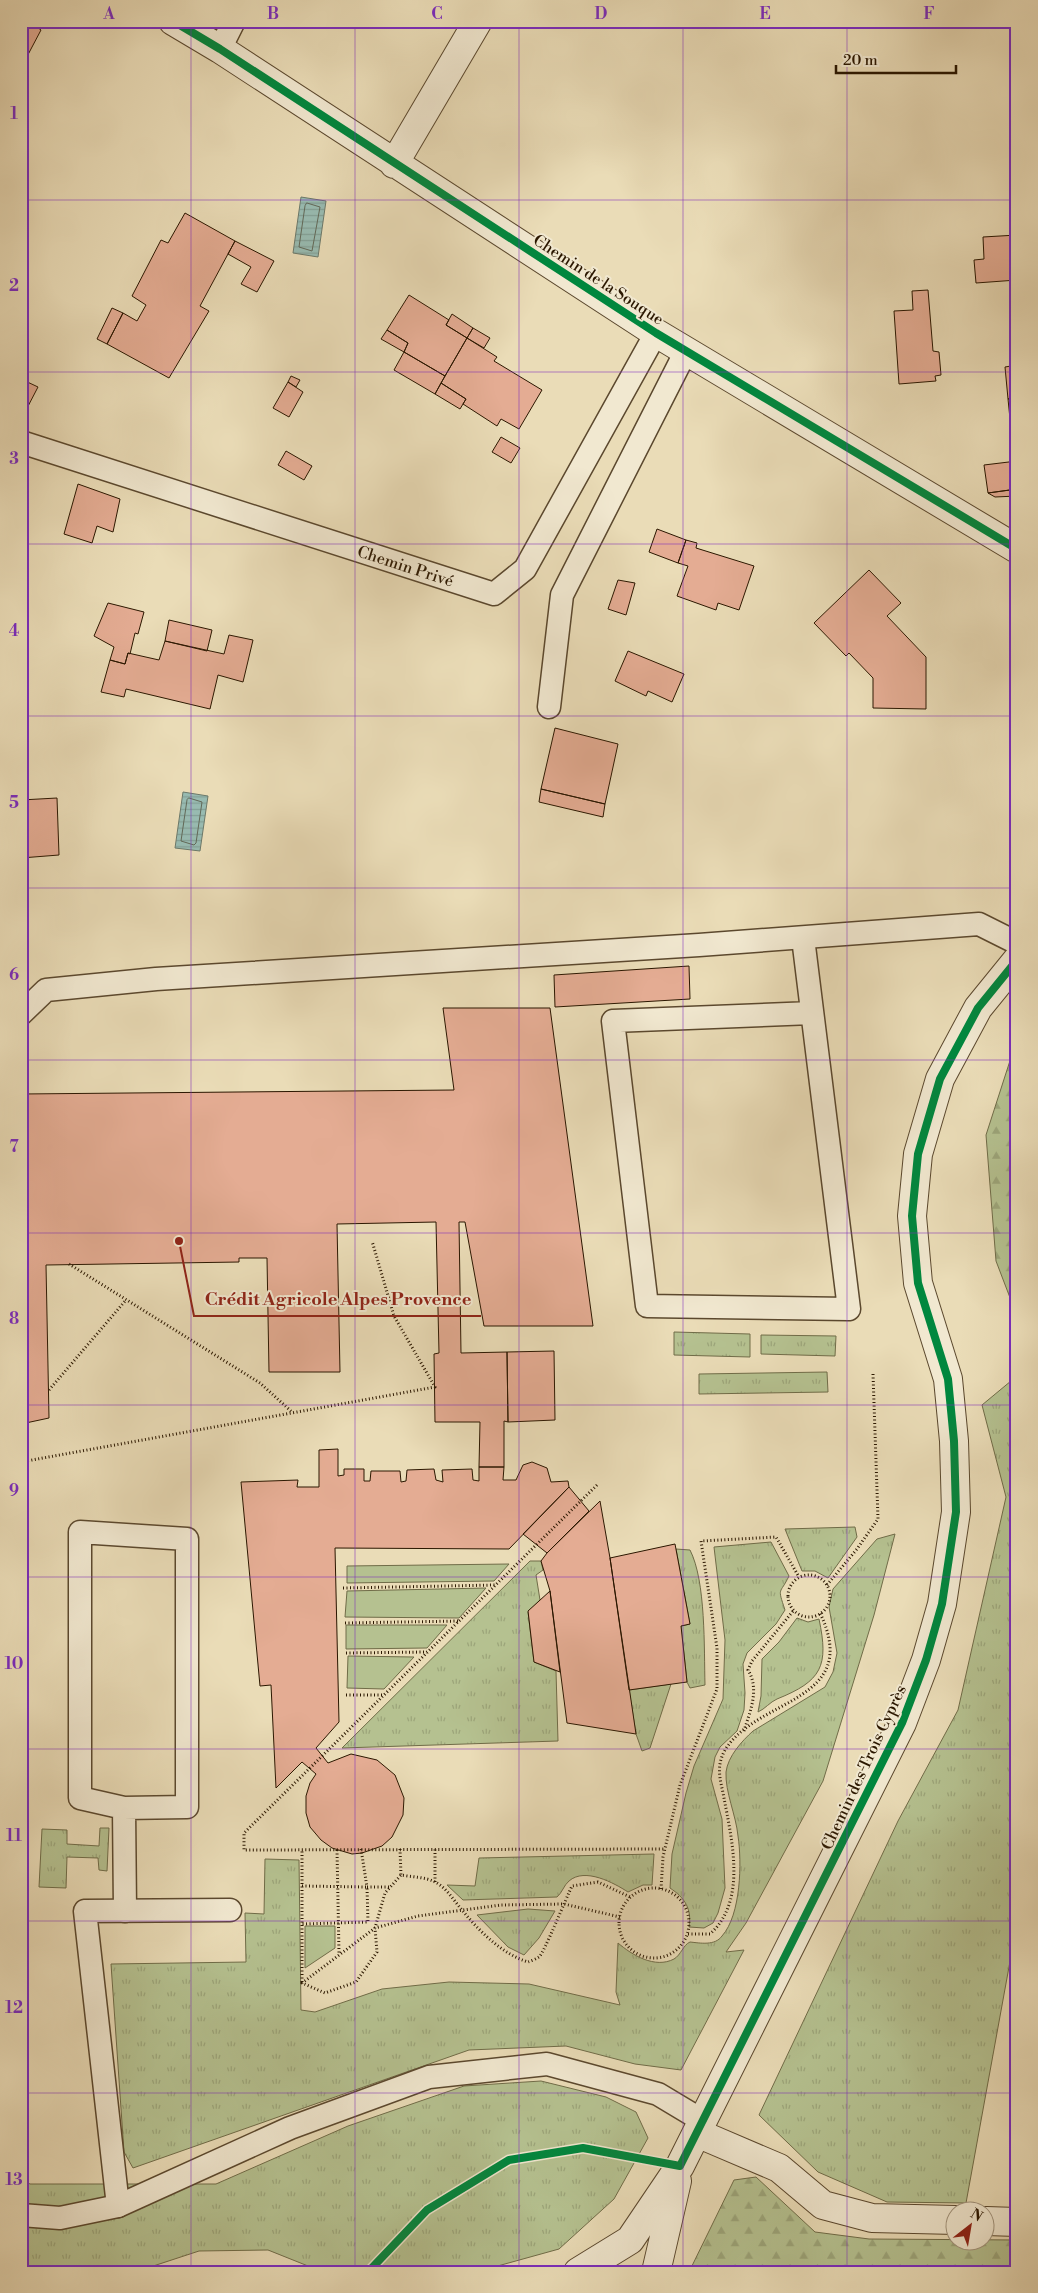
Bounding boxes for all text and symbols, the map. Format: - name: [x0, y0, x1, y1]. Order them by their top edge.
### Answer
- text: A: [102, 4, 115, 24]
- text: B: [267, 4, 279, 24]
- text: C: [431, 4, 443, 24]
- text: D: [595, 4, 608, 24]
- text: E: [759, 4, 771, 24]
- text: F: [923, 4, 935, 24]
- scale bar: [836, 42, 956, 74]
- text: 20 m: [843, 51, 878, 70]
- text: 1: [10, 104, 18, 124]
- street label: Chemin de la Souque: [529, 230, 668, 330]
- text: 2: [9, 276, 19, 296]
- text: 3: [9, 449, 19, 469]
- street label: Chemin Privé: [355, 542, 456, 591]
- text: 4: [9, 621, 20, 641]
- text: 5: [9, 793, 19, 813]
- text: 6: [9, 965, 19, 985]
- text: 7: [9, 1137, 19, 1157]
- callout: Crédit Agricole Alpes Provence: [194, 1283, 481, 1316]
- text: Crédit Agricole Alpes Provence: [205, 1288, 472, 1311]
- text: 8: [9, 1309, 19, 1329]
- text: 9: [9, 1481, 19, 1501]
- text: 10: [5, 1654, 23, 1674]
- street label: Chemin des Trois Cyprès: [817, 1682, 911, 1853]
- text: 11: [6, 1826, 22, 1846]
- text: 12: [5, 1998, 23, 2018]
- text: 13: [5, 2170, 23, 2190]
- north arrow: [946, 2200, 996, 2250]
- text: N: [967, 2205, 986, 2226]

